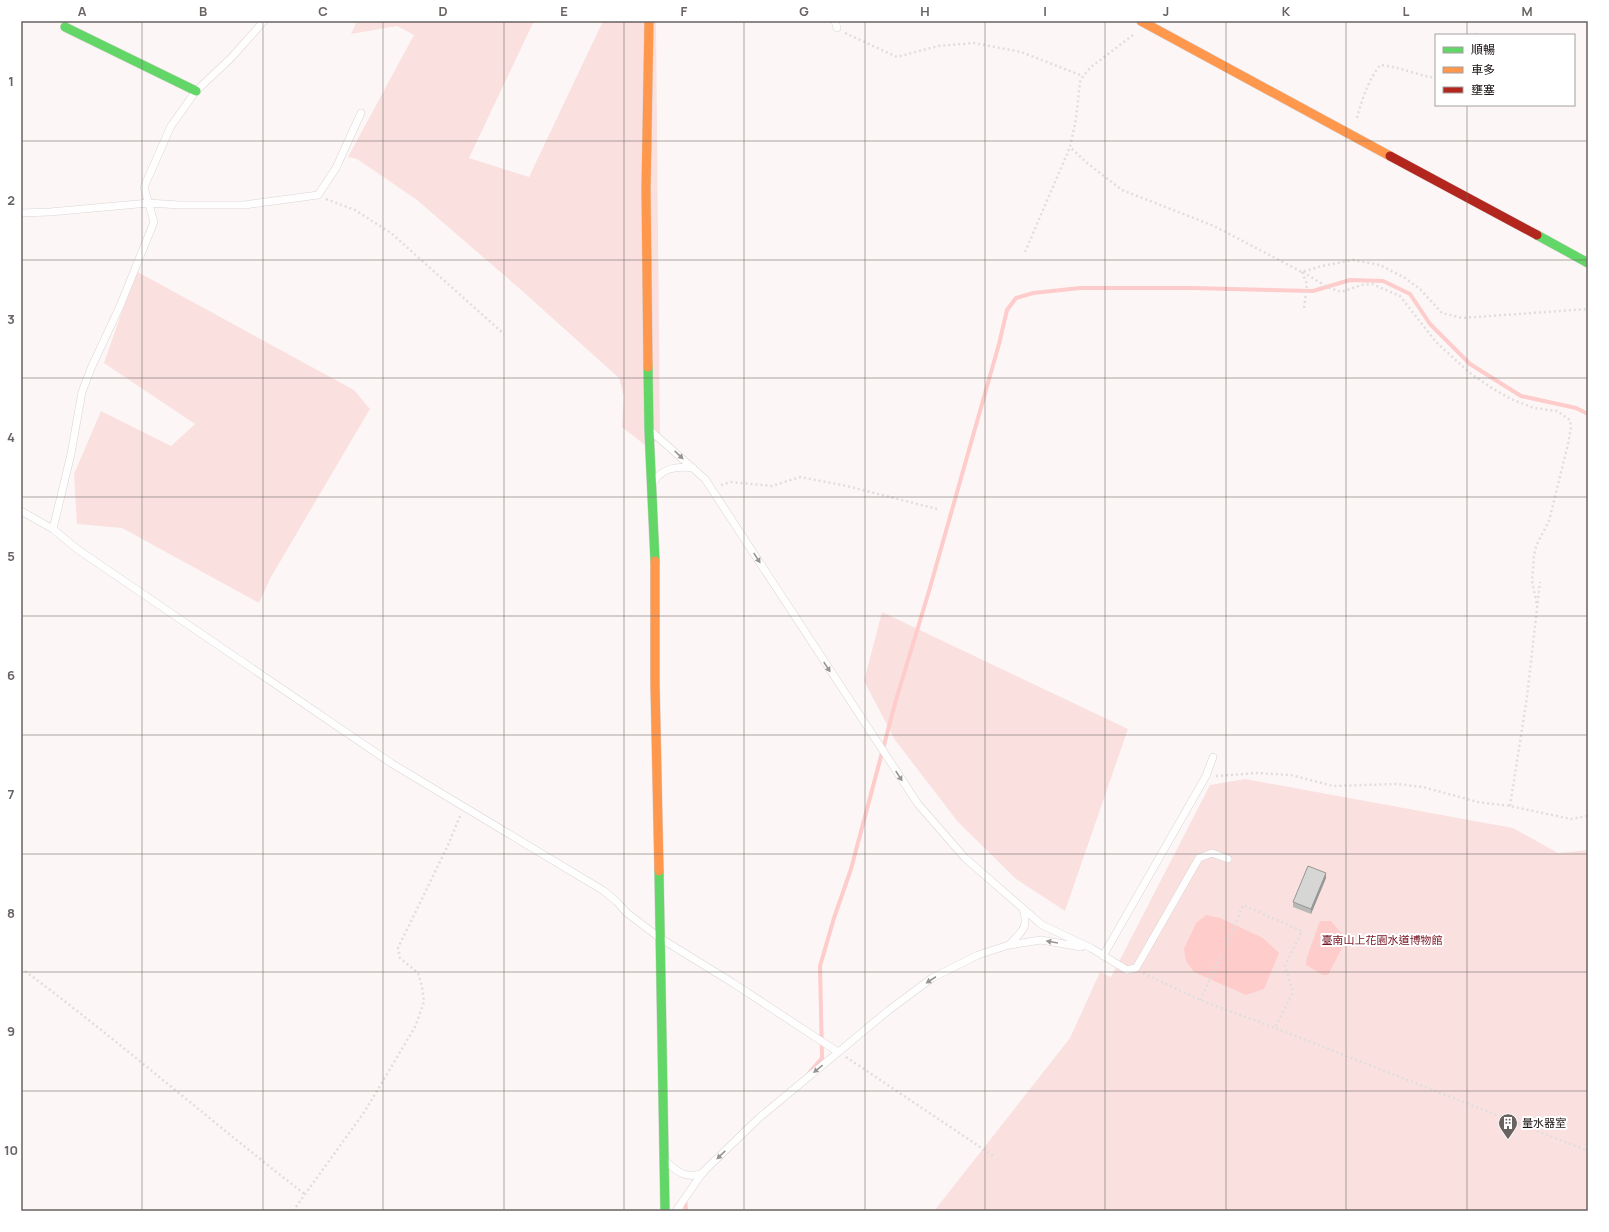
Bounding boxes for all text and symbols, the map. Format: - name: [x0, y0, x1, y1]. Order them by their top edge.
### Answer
- text: A: [78, 2, 87, 20]
- text: B: [199, 2, 207, 20]
- text: C: [318, 2, 328, 20]
- text: D: [438, 2, 448, 20]
- text: E: [560, 2, 568, 20]
- text: F: [681, 2, 688, 20]
- text: G: [799, 2, 809, 20]
- text: H: [920, 2, 930, 20]
- text: I: [1043, 2, 1047, 20]
- text: J: [1163, 2, 1169, 20]
- text: K: [1282, 2, 1291, 20]
- text: L: [1403, 2, 1410, 20]
- text: M: [1521, 2, 1533, 20]
- legend: [1435, 34, 1575, 106]
- text: 順暢: [1471, 41, 1495, 58]
- text: 車多: [1471, 61, 1495, 78]
- text: 1: [8, 72, 14, 90]
- text: 壅塞: [1471, 81, 1495, 98]
- text: 2: [7, 191, 15, 209]
- text: 3: [7, 310, 15, 328]
- text: 4: [7, 428, 15, 446]
- one-way arrow: [674, 450, 684, 459]
- text: 5: [7, 547, 15, 565]
- one-way arrow: [753, 552, 760, 564]
- one-way arrow: [824, 661, 831, 673]
- text: 6: [7, 666, 15, 684]
- one-way arrow: [895, 771, 903, 781]
- text: 7: [8, 785, 15, 803]
- text: 8: [7, 904, 15, 922]
- park label: 臺南山上花園水道博物館: [1322, 932, 1443, 947]
- one-way arrow: [1046, 938, 1058, 944]
- one-way arrow: [925, 976, 936, 984]
- text: 9: [7, 1022, 15, 1040]
- one-way arrow: [812, 1065, 823, 1073]
- building icon: 量水器室: [1497, 1112, 1519, 1140]
- place label: 量水器室: [1522, 1115, 1566, 1130]
- text: 10: [4, 1141, 18, 1159]
- one-way arrow: [716, 1151, 726, 1160]

